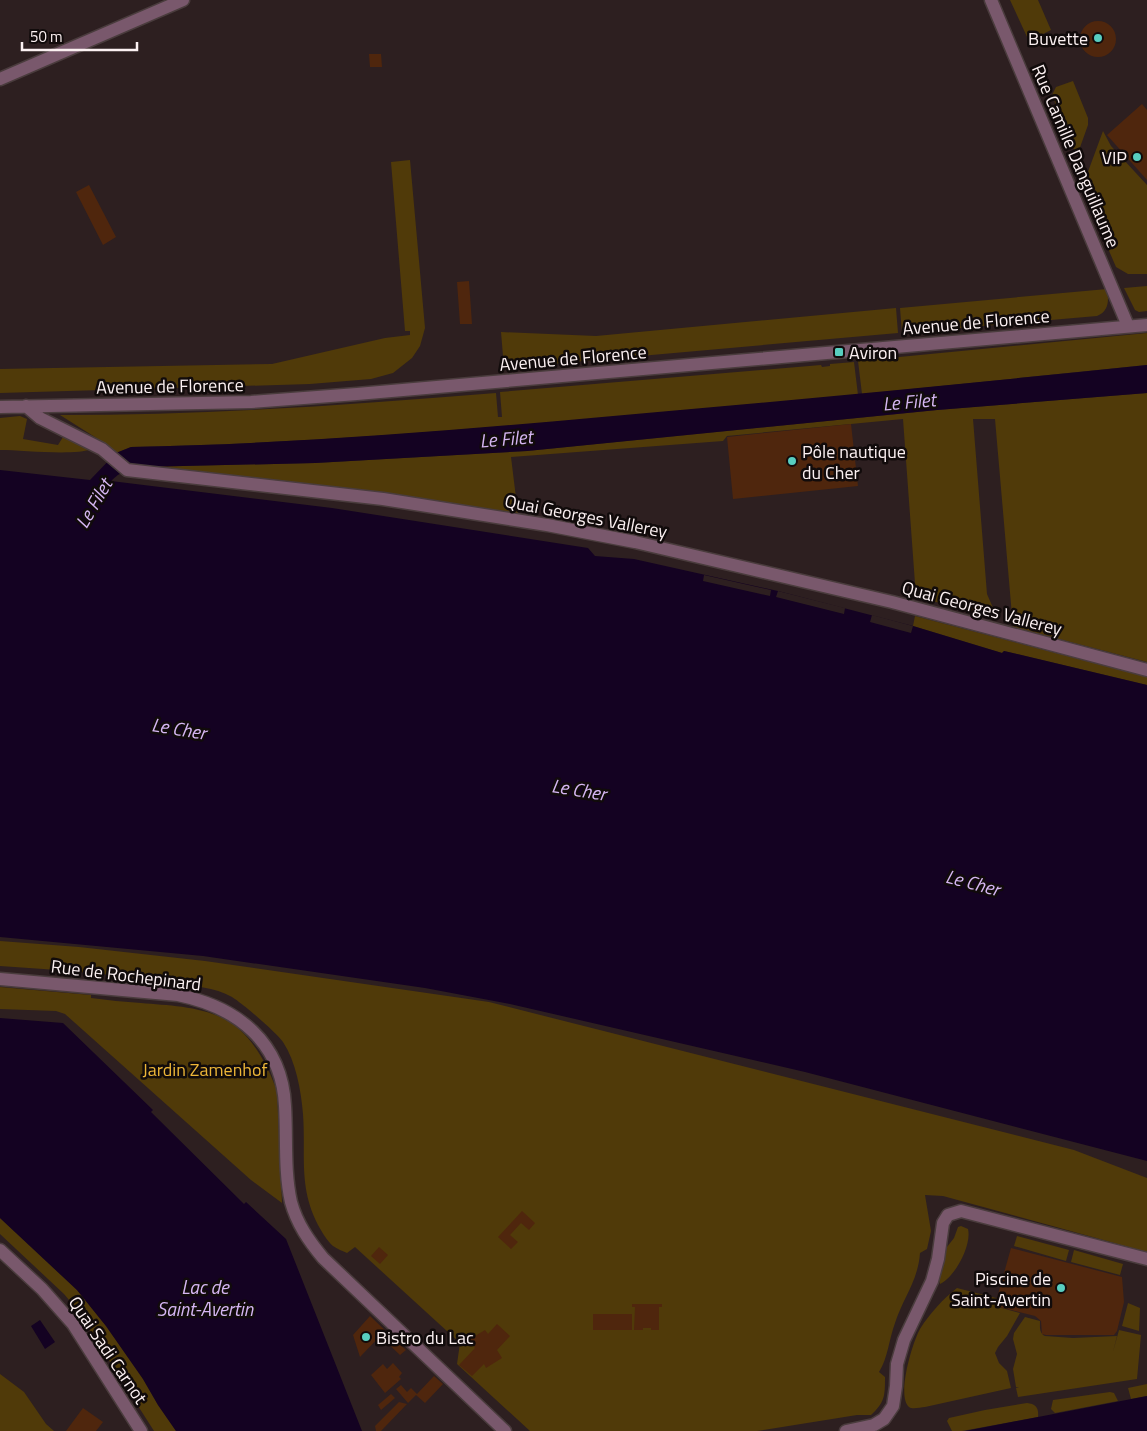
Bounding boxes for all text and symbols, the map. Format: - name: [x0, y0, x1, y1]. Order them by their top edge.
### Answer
- scale bar: [22, 20, 138, 52]
- text: 50 m: [30, 25, 63, 48]
- place label: Buvette: [1028, 25, 1088, 52]
- marker: Buvette: [1092, 32, 1104, 44]
- street label: Rue Camille Danguillaume: [1025, 60, 1127, 252]
- place label: VIP: [1101, 144, 1127, 171]
- marker: VIP: [1131, 151, 1143, 163]
- street label: Avenue de Florence: [901, 302, 1051, 342]
- street label: Avenue de Florence: [498, 338, 648, 378]
- place label: Aviron: [849, 339, 897, 366]
- marker: Aviron: [833, 346, 845, 358]
- street label: Avenue de Florence: [96, 371, 244, 401]
- water label: Le Filet: [881, 384, 939, 418]
- water label: Le Filet: [478, 421, 536, 455]
- place label: Pôle nautique du Cher: [802, 438, 906, 486]
- marker: Pôle nautique du Cher: [786, 455, 798, 467]
- water label: Le Filet: [67, 471, 120, 533]
- street label: Quai Georges Vallerey: [502, 487, 670, 545]
- street label: Quai Georges Vallerey: [899, 574, 1065, 642]
- water label: Le Cher: [150, 709, 210, 747]
- water label: Le Cher: [550, 770, 610, 808]
- water label: Le Cher: [943, 861, 1005, 904]
- street label: Rue de Rochepinard: [49, 952, 203, 998]
- park label: Jardin Zamenhof: [143, 1056, 267, 1083]
- place label: Piscine de Saint-Avertin: [951, 1265, 1051, 1313]
- water label: Lac de Saint-Avertin: [157, 1272, 254, 1323]
- marker: Piscine de Saint-Avertin: [1055, 1282, 1067, 1294]
- street label: Quai Sadi Carnot: [62, 1291, 155, 1410]
- place label: Bistro du Lac: [376, 1324, 474, 1351]
- marker: Bistro du Lac: [360, 1331, 372, 1343]

